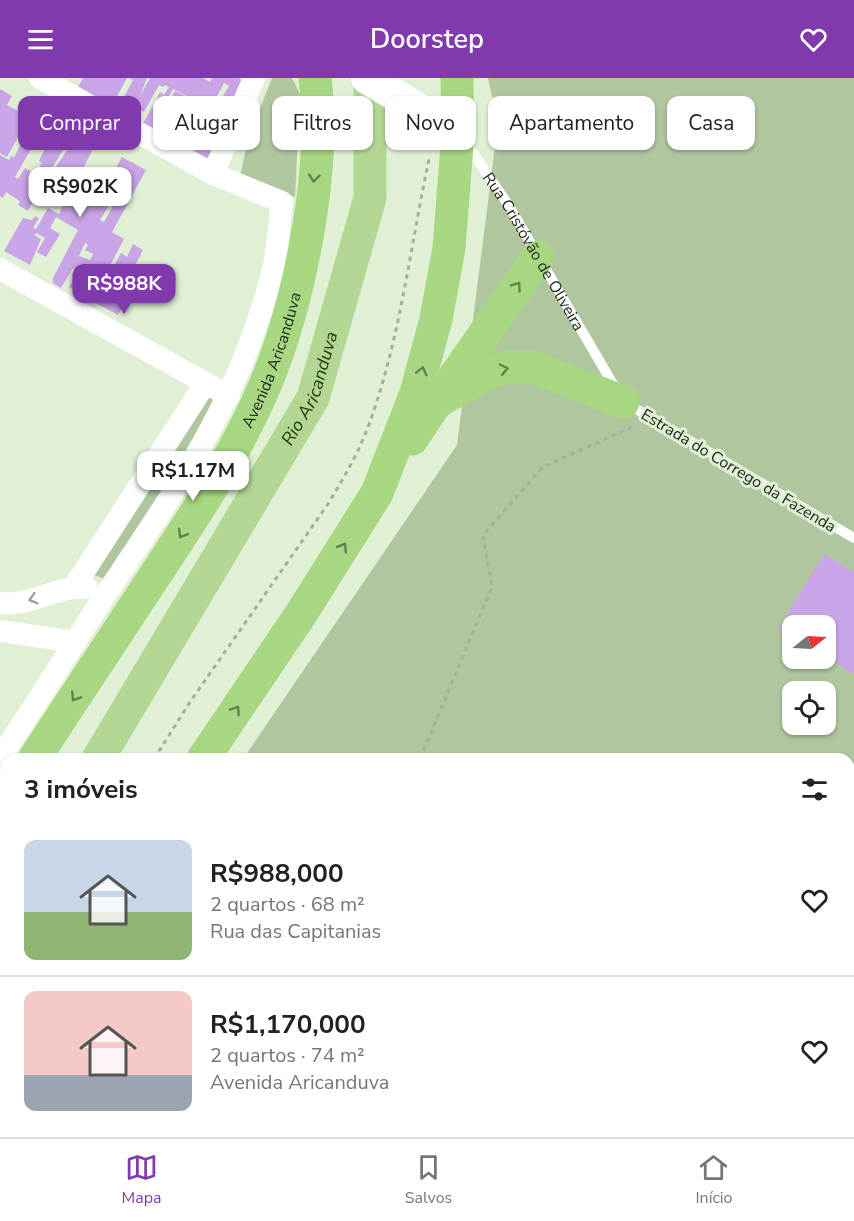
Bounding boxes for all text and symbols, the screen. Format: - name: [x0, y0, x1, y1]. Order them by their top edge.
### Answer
- text: Doorstep: [370, 21, 484, 58]
- icon: menu: [24, 23, 57, 56]
- icon: heart: [797, 23, 830, 56]
- chip: Comprar: [18, 96, 141, 150]
- chip: Alugar: [153, 96, 260, 150]
- chip: Filtros: [272, 96, 373, 150]
- chip: Novo: [385, 96, 476, 150]
- chip: Apartamento: [488, 96, 655, 150]
- chip: Casa: [667, 96, 755, 150]
- pin: R$902K: [31, 167, 129, 218]
- street label: Rua Cristóvão de Oliveira: [477, 168, 589, 335]
- text: R$902K: [43, 173, 118, 200]
- one-way arrow: [309, 174, 321, 183]
- pin: R$988K: [75, 264, 173, 315]
- text: R$988K: [87, 270, 162, 297]
- one-way arrow: [510, 282, 521, 293]
- street label: Avenida Aricanduva: [237, 290, 307, 432]
- water label: Rio Aricanduva: [275, 329, 343, 450]
- one-way arrow: [499, 363, 509, 376]
- one-way arrow: [415, 366, 428, 376]
- street label: Estrada do Corrego da Fazenda: [637, 404, 840, 538]
- pin: R$1.17M: [138, 451, 248, 502]
- text: R$1.17M: [151, 457, 235, 484]
- one-way arrow: [178, 528, 190, 538]
- one-way arrow: [335, 543, 347, 553]
- one-way arrow: [28, 591, 38, 604]
- north arrow: [782, 615, 836, 669]
- map controls: [782, 615, 836, 735]
- button: locate: [782, 681, 836, 735]
- one-way arrow: [71, 690, 82, 701]
- one-way arrow: [229, 706, 240, 717]
- text: 3 imóveis: [24, 772, 138, 807]
- icon: filters: [798, 773, 831, 806]
- text: R$988,000: [210, 856, 343, 891]
- icon: home: [72, 864, 144, 936]
- icon: heart: [798, 884, 831, 917]
- text: 2 quartos · 68 m²: [210, 891, 365, 918]
- text: Rua das Capitanias: [210, 918, 381, 945]
- text: R$1,170,000: [210, 1007, 366, 1042]
- icon: home: [72, 1015, 144, 1087]
- icon: heart: [798, 1035, 831, 1068]
- text: 2 quartos · 74 m²: [210, 1042, 365, 1069]
- text: Avenida Aricanduva: [210, 1069, 389, 1096]
- tab: Mapa: [122, 1151, 162, 1209]
- tab: Salvos: [405, 1151, 452, 1209]
- tab: Início: [695, 1151, 732, 1209]

